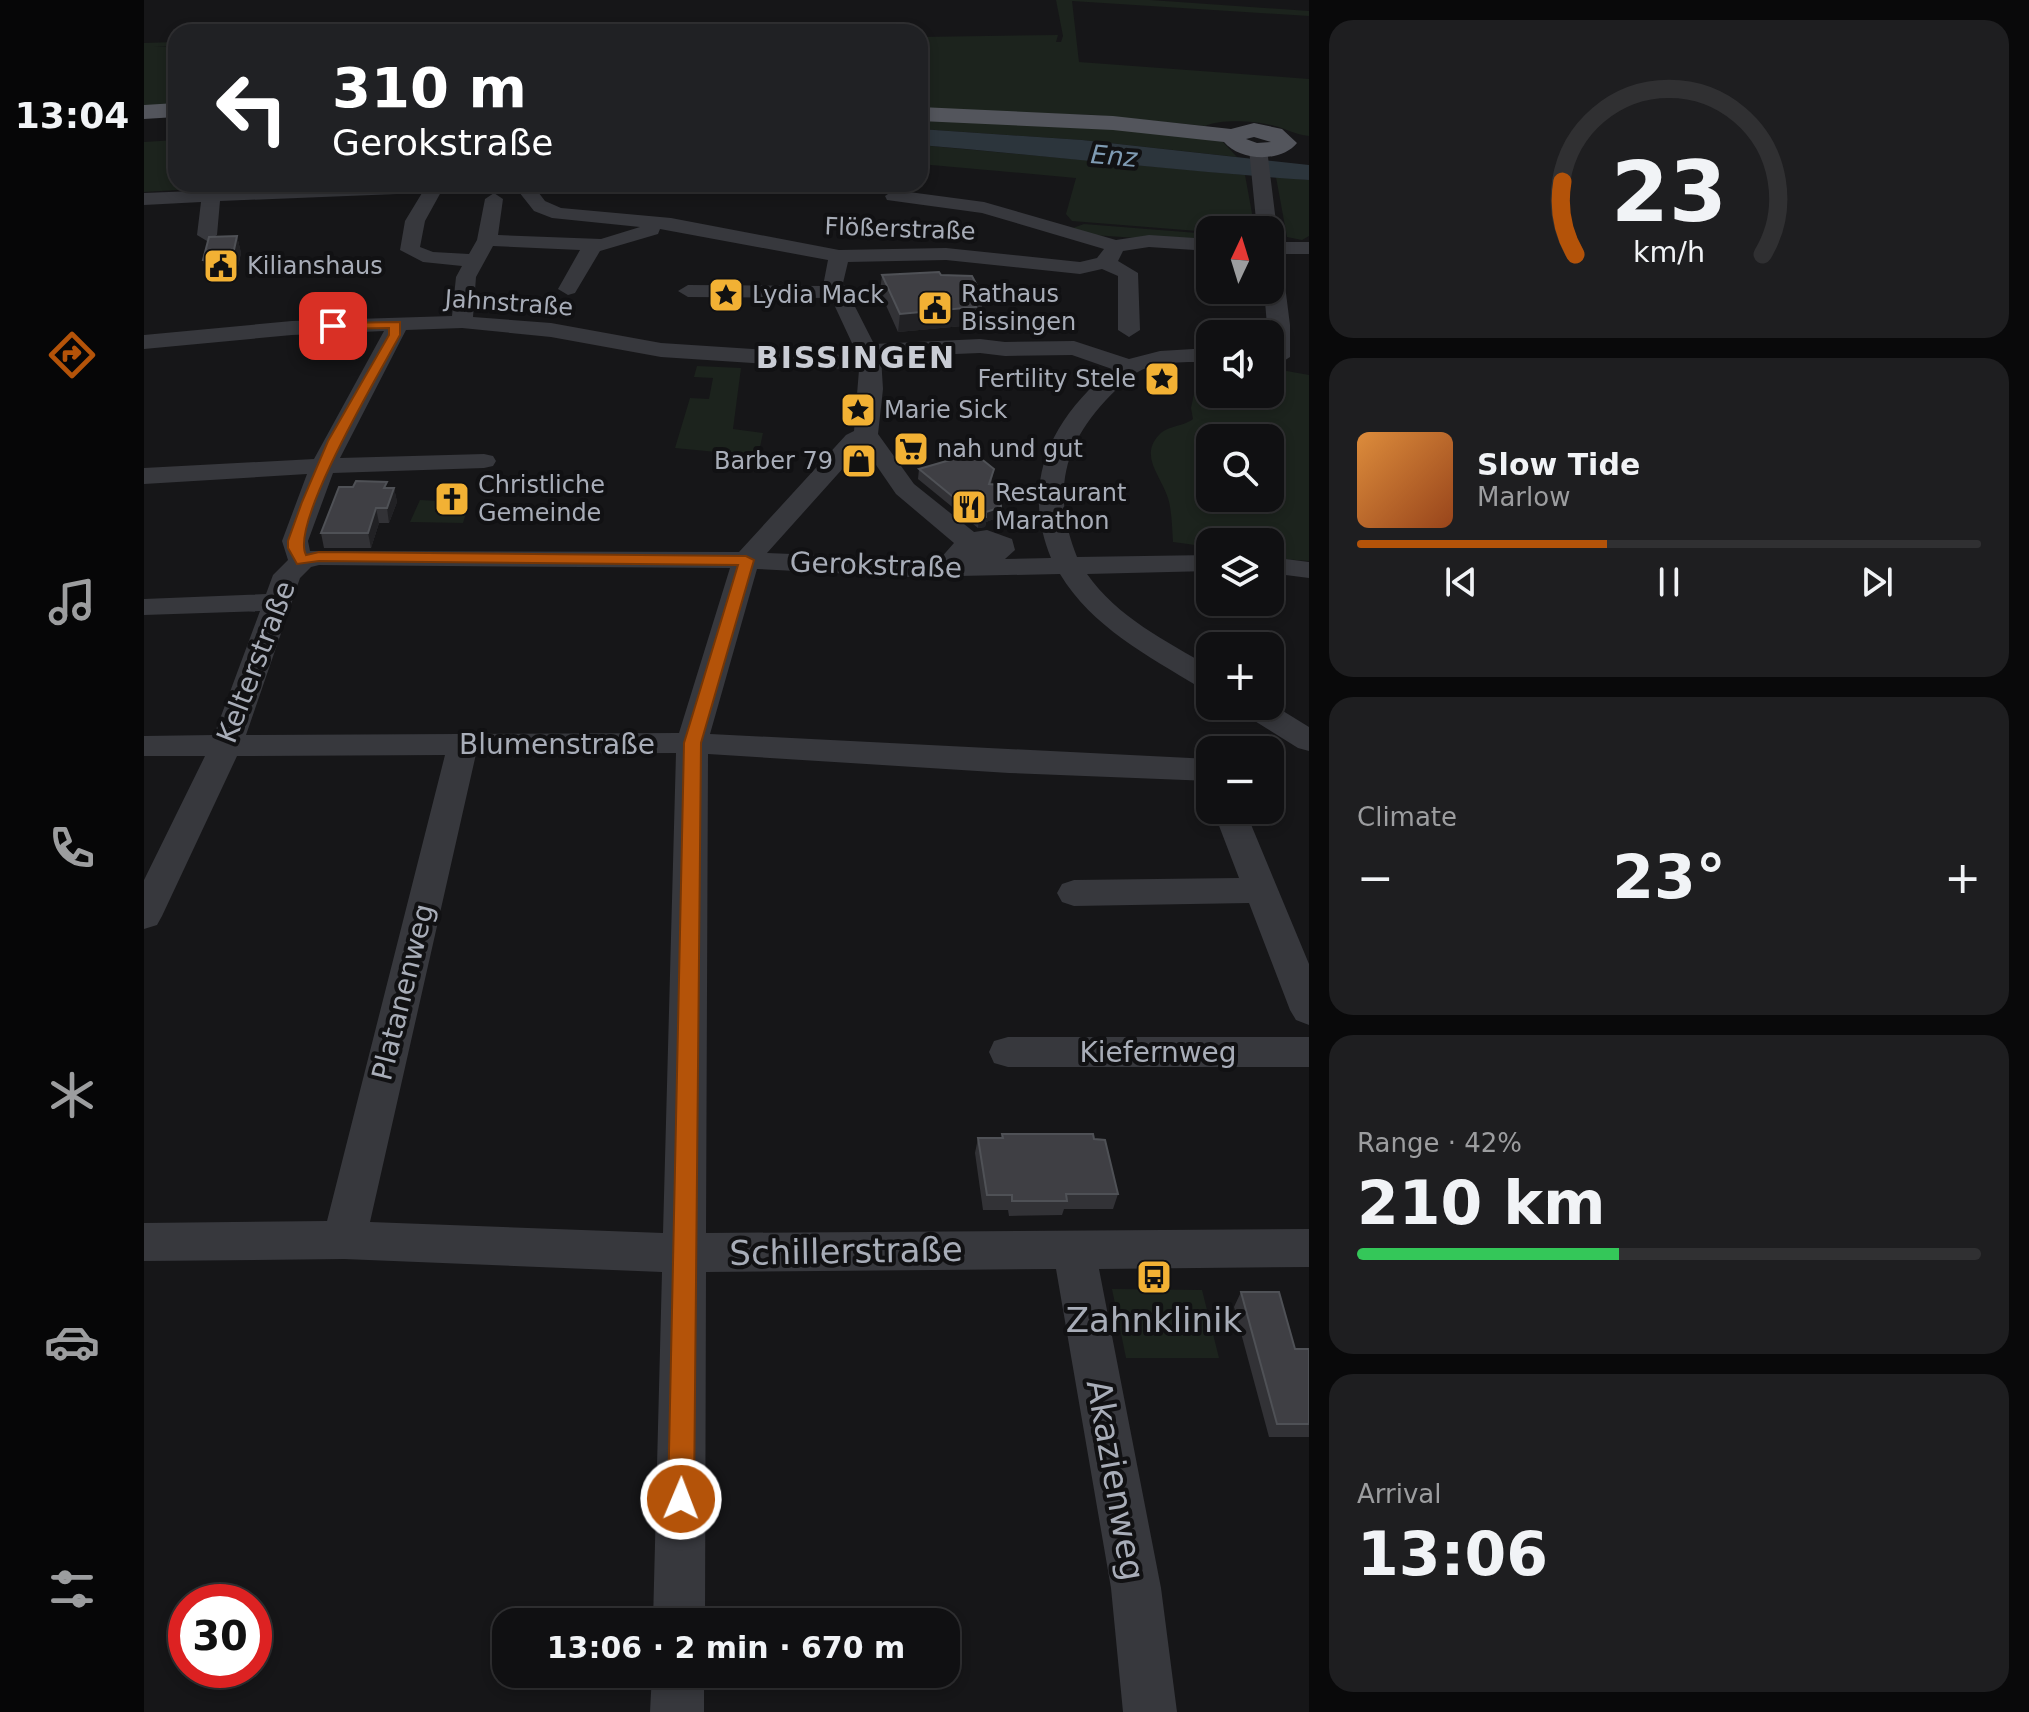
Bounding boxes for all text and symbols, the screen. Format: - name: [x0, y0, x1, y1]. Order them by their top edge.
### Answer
- text: 310 m: [332, 55, 527, 120]
- icon: left: [200, 56, 304, 160]
- text: 13:04: [15, 95, 129, 136]
- text: Gerokstraße: [332, 122, 553, 163]
- water label: Enz: [1090, 139, 1140, 173]
- text: 23: [1611, 144, 1727, 241]
- street label: Flößerstraße: [824, 212, 976, 246]
- north arrow: [1196, 216, 1284, 304]
- map controls: [1196, 216, 1284, 824]
- text: km/h: [1633, 235, 1705, 269]
- public building icon: Kilianshaus: [202, 247, 240, 285]
- place label: Kilianshaus: [247, 252, 383, 280]
- place icon: Lydia Mack: [707, 276, 745, 314]
- place label: Rathaus Bissingen: [961, 280, 1076, 336]
- place label: Lydia Mack: [752, 281, 884, 309]
- street label: Jahnstraße: [442, 284, 574, 321]
- public building icon: Rathaus Bissingen: [916, 289, 954, 327]
- pin: [299, 292, 367, 360]
- icon: arrive: [311, 304, 355, 348]
- button: sound: [1196, 320, 1284, 408]
- icon: directions: [44, 327, 100, 383]
- district label: BISSINGEN: [756, 340, 956, 375]
- place icon: Fertility Stele: [1143, 360, 1181, 398]
- place label: Fertility Stele: [977, 365, 1136, 393]
- place icon: Marie Sick: [839, 391, 877, 429]
- place label: Marie Sick: [884, 396, 1007, 424]
- button: search: [1196, 424, 1284, 512]
- supermarket icon: nah und gut: [892, 430, 930, 468]
- place label: nah und gut: [937, 435, 1083, 463]
- shop icon: Barber 79: [840, 442, 878, 480]
- place label: Barber 79: [714, 447, 833, 475]
- text: Slow Tide: [1477, 447, 1640, 482]
- place label: Christliche Gemeinde: [478, 471, 605, 527]
- place label: Restaurant Marathon: [995, 479, 1126, 535]
- church icon: Christliche Gemeinde: [433, 480, 471, 518]
- text: Marlow: [1477, 482, 1570, 512]
- restaurant icon: Restaurant Marathon: [950, 488, 988, 526]
- button: layers: [1196, 528, 1284, 616]
- street label: Gerokstraße: [789, 546, 963, 584]
- icon: previous: [1439, 560, 1483, 604]
- icon: pause: [1647, 560, 1691, 604]
- icon: next: [1855, 560, 1899, 604]
- icon: music: [44, 574, 100, 630]
- street label: Kelterstraße: [210, 576, 302, 748]
- button: +: [1196, 632, 1284, 720]
- street label: Blumenstraße: [459, 728, 655, 761]
- button: −: [1196, 736, 1284, 824]
- text: Climate: [1357, 802, 1457, 832]
- icon: phone: [44, 820, 100, 876]
- text: 23°: [1612, 842, 1726, 912]
- text: −: [1357, 852, 1394, 903]
- text: +: [1944, 852, 1981, 903]
- street label: Platanenweg: [365, 900, 441, 1084]
- street label: Kiefernweg: [1079, 1036, 1237, 1069]
- icon: climate: [44, 1067, 100, 1123]
- text: Range · 42%: [1357, 1128, 1522, 1158]
- text: 210 km: [1357, 1168, 1606, 1238]
- street label: Schillerstraße: [729, 1229, 963, 1273]
- bus stop icon: Zahnklinik: [1135, 1258, 1173, 1296]
- place label: Zahnklinik: [1066, 1300, 1243, 1340]
- icon: car: [44, 1314, 100, 1370]
- street label: Akazienweg: [1079, 1376, 1153, 1584]
- position arrow: [639, 1457, 723, 1541]
- text: Arrival: [1357, 1479, 1441, 1509]
- text: 13:06: [1357, 1519, 1548, 1589]
- icon: filters: [44, 1561, 100, 1617]
- speed limit sign: 30: [168, 1584, 272, 1688]
- text: 13:06 · 2 min · 670 m: [547, 1630, 905, 1665]

